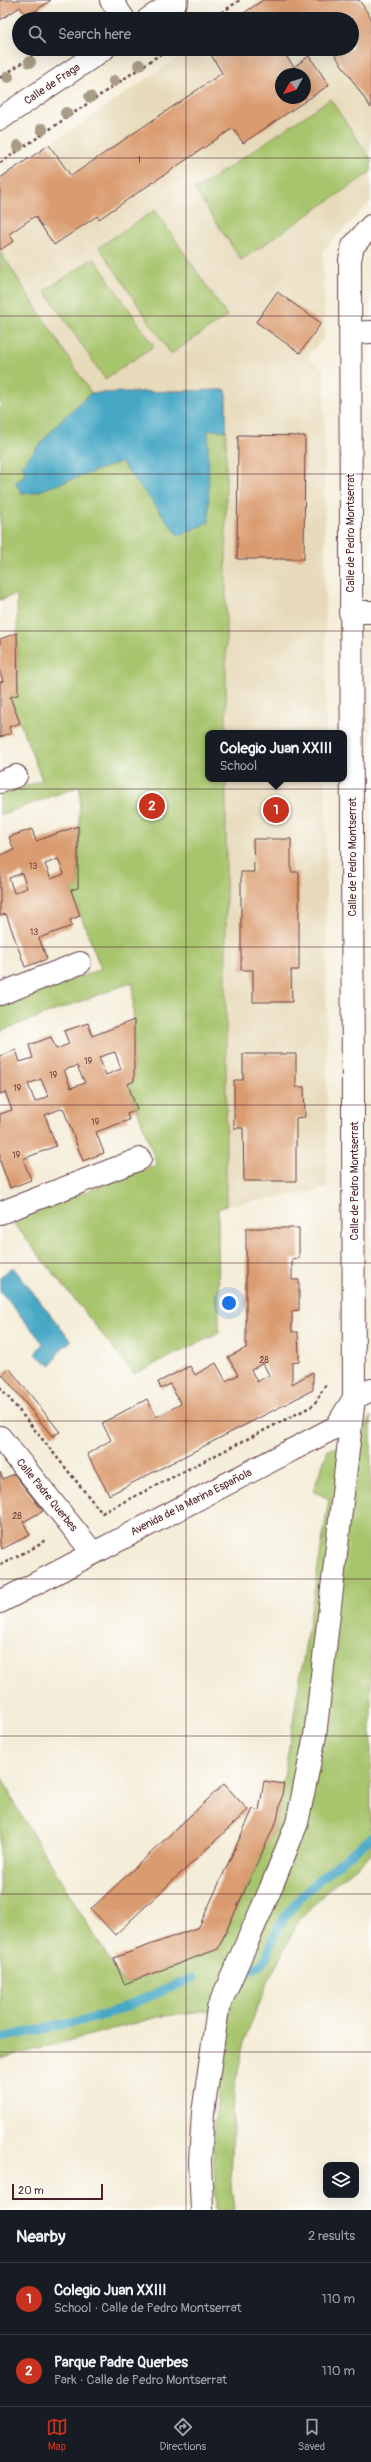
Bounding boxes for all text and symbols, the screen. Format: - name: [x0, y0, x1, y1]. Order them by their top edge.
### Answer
- search box: [12, 12, 359, 56]
- icon: search: [26, 23, 48, 45]
- text: Search here: [58, 25, 131, 44]
- street label: Calle de Fraga: [22, 61, 82, 107]
- north arrow: [275, 68, 311, 104]
- house number: 1: [137, 155, 141, 166]
- street label: Calle de Pedro Montserrat: [344, 473, 357, 592]
- popup: [205, 730, 347, 782]
- text: Colegio Juan XXIII: [220, 739, 332, 758]
- text: School: [220, 758, 257, 774]
- pin: 2: [139, 791, 165, 821]
- pin: 1: [263, 795, 289, 825]
- street label: Calle de Pedro Montserrat: [346, 797, 359, 916]
- house number: 13: [29, 861, 37, 872]
- house number: 13: [30, 927, 38, 938]
- house number: 19: [84, 1056, 92, 1067]
- house number: 19: [49, 1070, 57, 1081]
- house number: 19: [13, 1083, 21, 1094]
- house number: 19: [91, 1117, 99, 1128]
- street label: Calle de Pedro Montserrat: [348, 1121, 361, 1240]
- house number: 19: [12, 1150, 20, 1161]
- your location: [219, 1293, 239, 1313]
- house number: 28: [259, 1355, 269, 1366]
- street label: Calle Padre Querbes: [14, 1456, 80, 1534]
- street label: Avenida de la Marina Española: [128, 1466, 254, 1538]
- house number: 28: [12, 1511, 22, 1522]
- map controls: [323, 2162, 359, 2198]
- button: layers: [323, 2162, 359, 2198]
- scale bar: [12, 2182, 103, 2201]
- text: 20 m: [18, 2184, 44, 2197]
- text: Nearby: [16, 2226, 65, 2247]
- text: 2 results: [308, 2228, 355, 2244]
- text: Colegio Juan XXIII: [54, 2281, 167, 2300]
- text: 1: [26, 2291, 32, 2307]
- text: 110 m: [322, 2291, 355, 2307]
- text: School · Calle de Pedro Montserrat: [54, 2300, 242, 2316]
- text: Parque Padre Querbes: [54, 2353, 188, 2372]
- text: 2: [25, 2363, 33, 2379]
- text: 110 m: [322, 2363, 355, 2379]
- text: Park · Calle de Pedro Montserrat: [54, 2372, 227, 2388]
- tab: Map: [46, 2416, 68, 2453]
- tab: Directions: [160, 2416, 206, 2453]
- tab: Saved: [298, 2416, 325, 2453]

